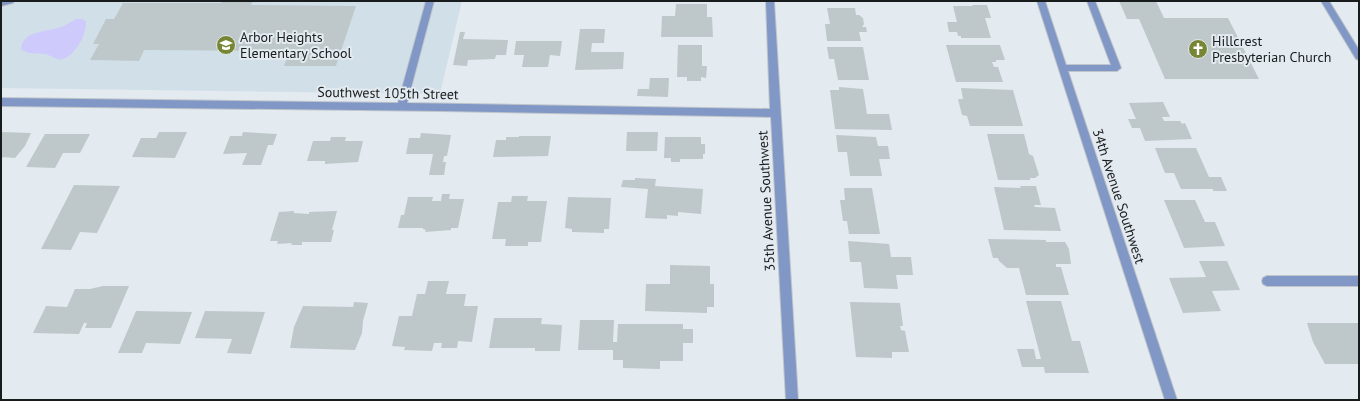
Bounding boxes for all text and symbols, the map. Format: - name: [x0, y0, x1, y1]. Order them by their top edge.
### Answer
- place label: Arbor Heights Elementary School: [240, 28, 352, 62]
- place label: Hillcrest Presbyterian Church: [1212, 32, 1332, 66]
- school or university icon: Arbor Heights Elementary School: [215, 34, 237, 56]
- church icon: Hillcrest Presbyterian Church: [1187, 38, 1209, 60]
- street label: Southwest 105th Street: [317, 83, 459, 103]
- street label: 34th Avenue Southwest: [1089, 126, 1149, 266]
- street label: 35th Avenue Southwest: [753, 130, 779, 272]

